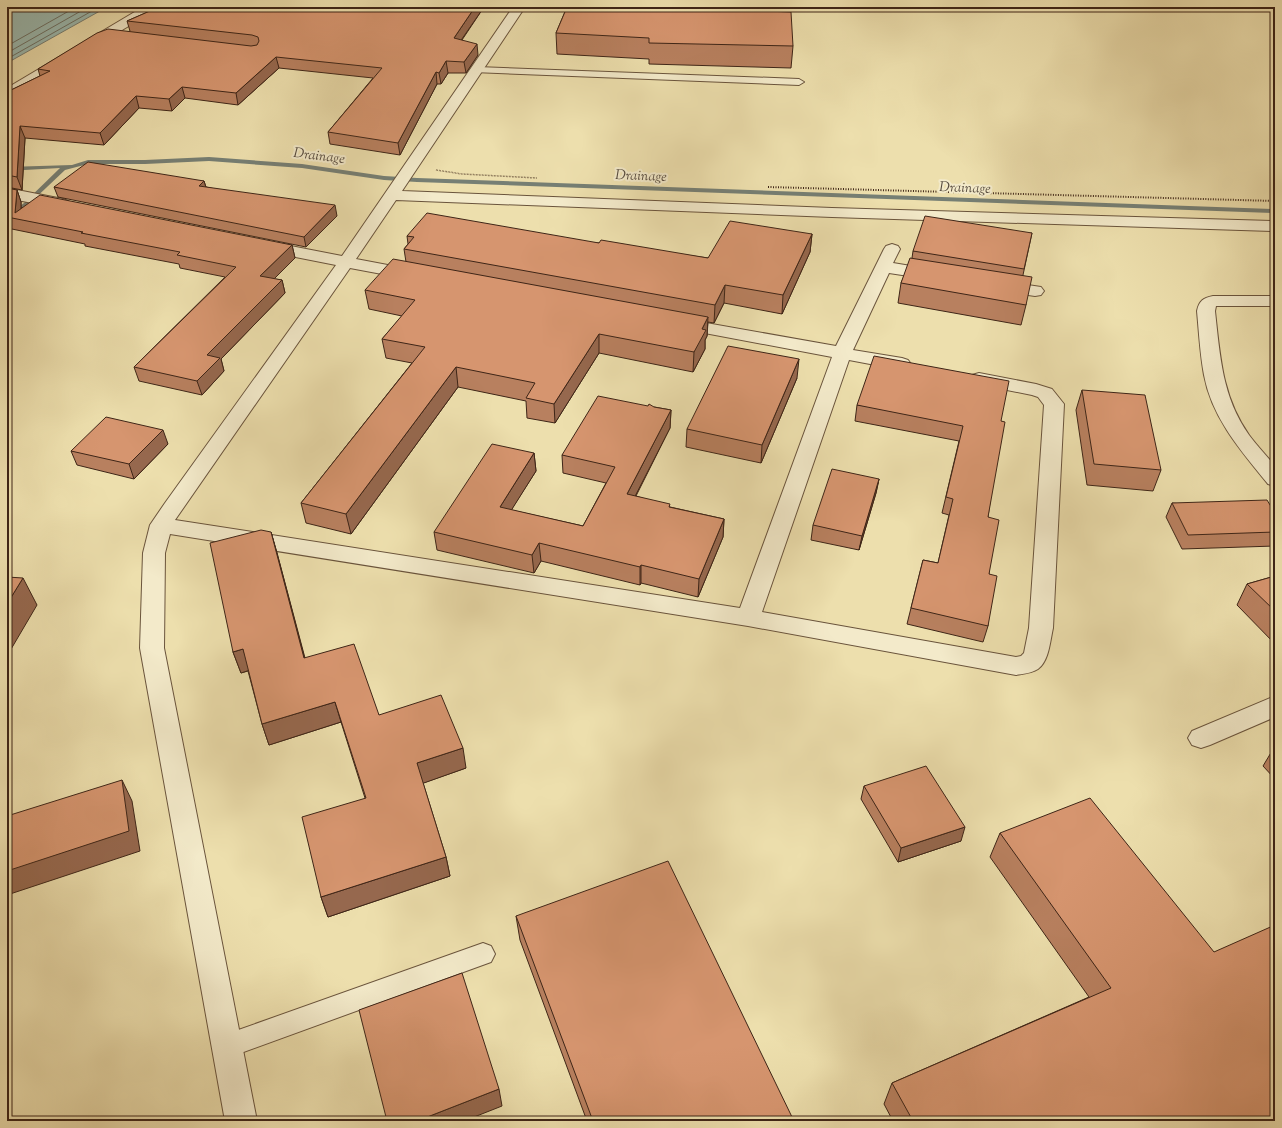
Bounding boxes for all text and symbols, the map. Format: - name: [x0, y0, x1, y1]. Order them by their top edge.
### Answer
- water label: Drainage: [292, 144, 346, 170]
- water label: Drainage: [615, 166, 667, 188]
- water label: Drainage: [939, 178, 991, 200]

